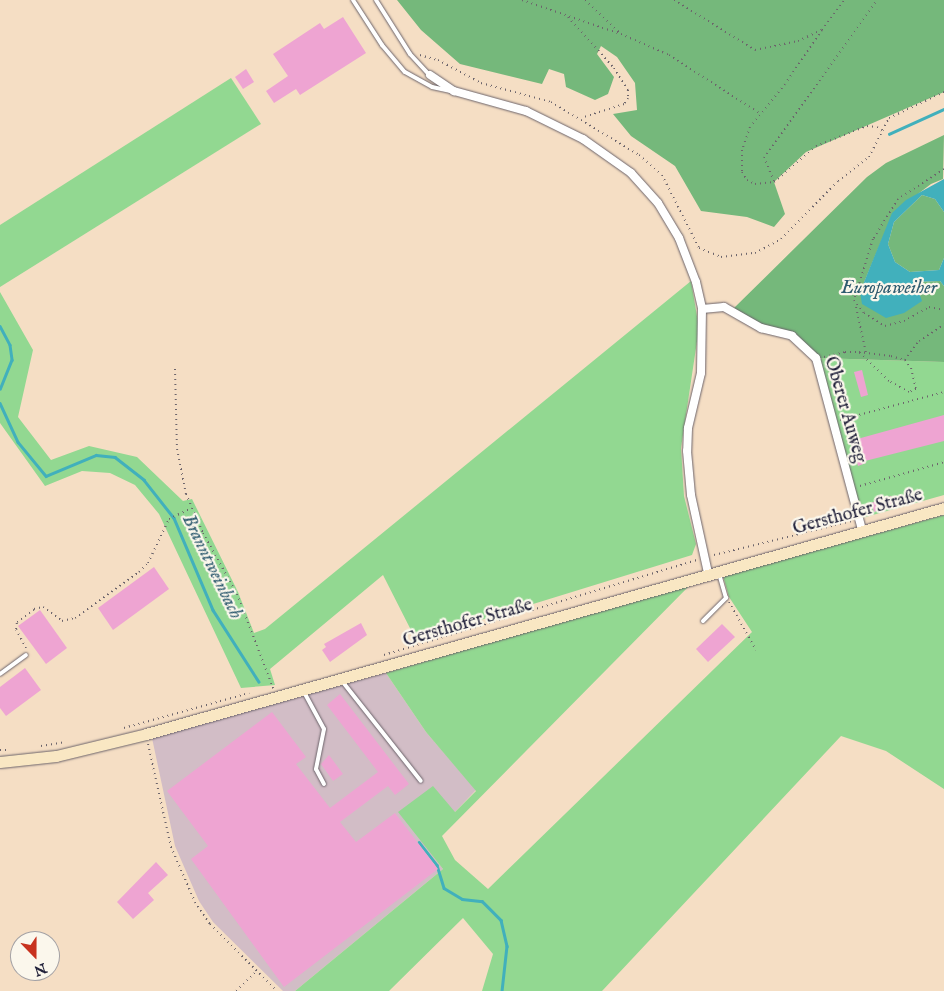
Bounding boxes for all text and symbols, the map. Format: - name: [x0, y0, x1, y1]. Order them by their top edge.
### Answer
- water label: Europaweiher: [841, 278, 937, 300]
- street label: Oberer Auweg: [819, 354, 869, 466]
- street label: Gersthofer Straße: [791, 485, 925, 541]
- water label: Branntweinbach: [176, 511, 246, 623]
- street label: Gersthofer Straße: [401, 595, 535, 653]
- north arrow: [10, 931, 60, 981]
- text: N: [31, 958, 49, 980]

